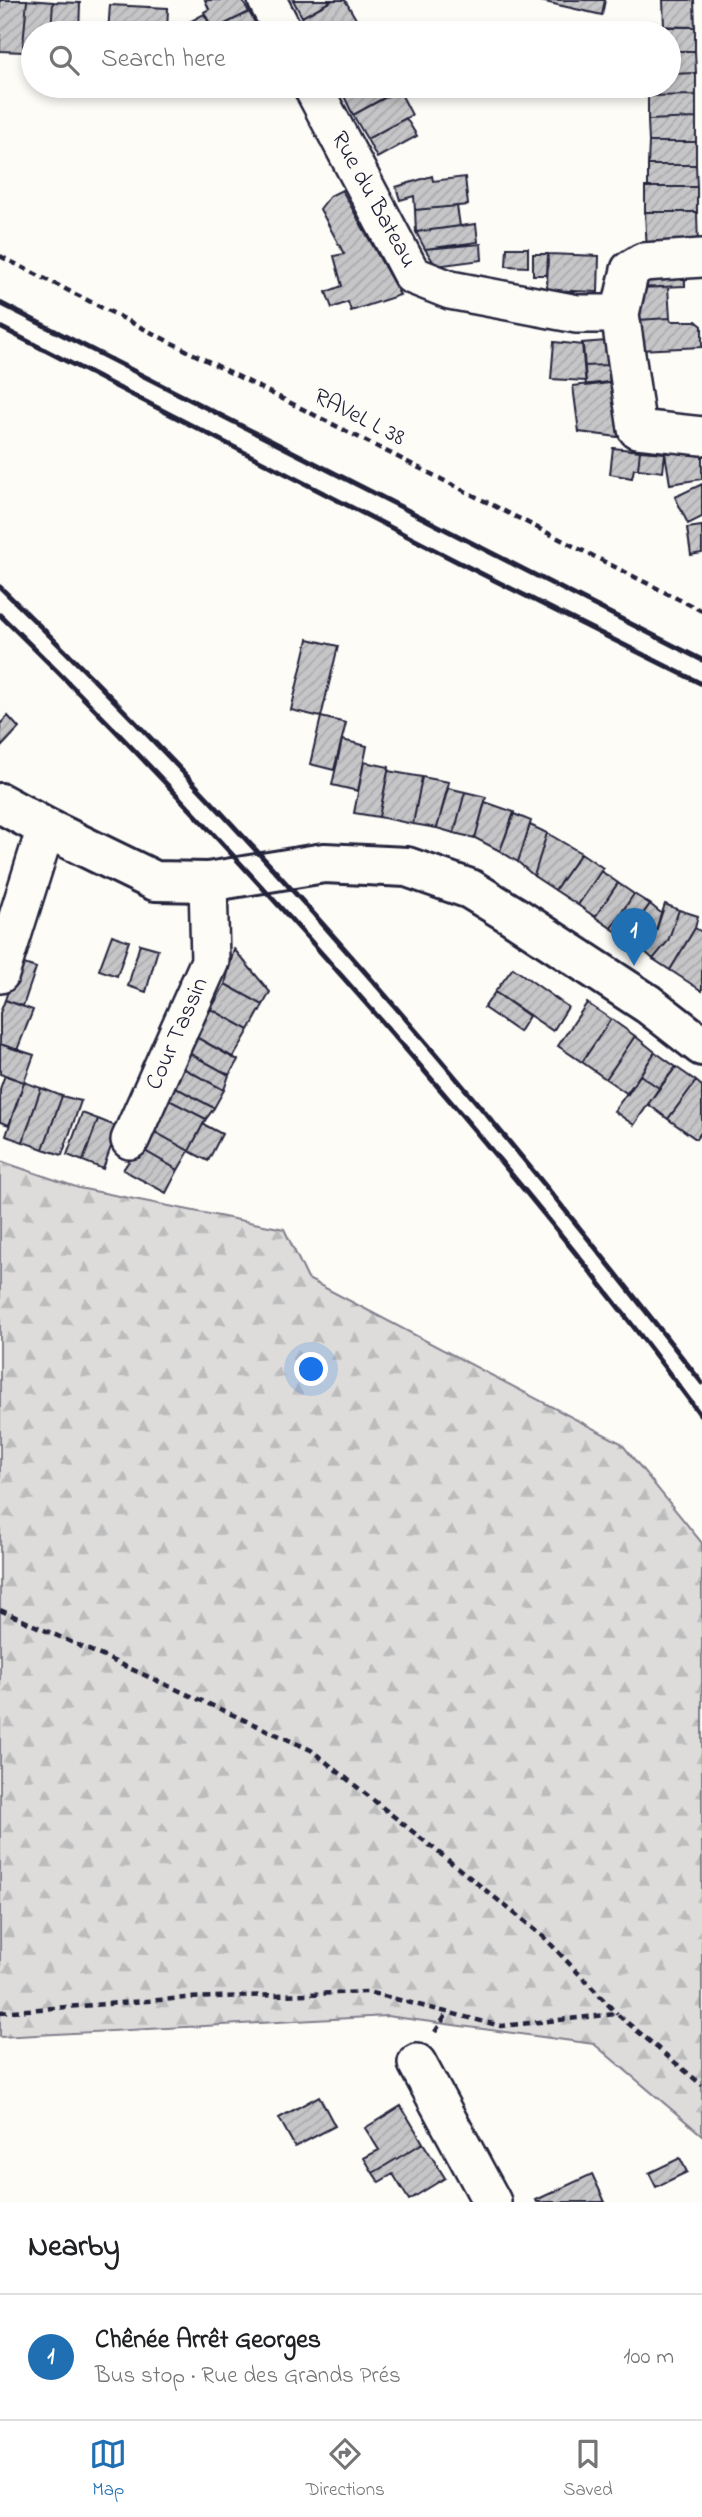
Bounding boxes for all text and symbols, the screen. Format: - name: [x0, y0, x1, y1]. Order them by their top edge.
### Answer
- search box: [21, 21, 681, 98]
- icon: search: [45, 41, 83, 79]
- text: Search here: [101, 41, 226, 79]
- street label: Rue du Bateau: [321, 125, 425, 275]
- street label: RAVeL L 38: [307, 380, 411, 456]
- pin: 1: [611, 908, 657, 966]
- street label: Cour Tassin: [138, 972, 218, 1096]
- your location: [294, 1352, 328, 1386]
- text: Nearby: [28, 2226, 120, 2270]
- text: Chênée Arrêt Georges: [95, 2322, 321, 2360]
- text: 1: [47, 2341, 55, 2374]
- text: 100 m: [623, 2341, 674, 2374]
- text: Bus stop · Rue des Grands Prés: [95, 2360, 401, 2393]
- tab: Map: [89, 2435, 127, 2504]
- tab: Directions: [306, 2435, 385, 2504]
- tab: Saved: [563, 2435, 613, 2504]

